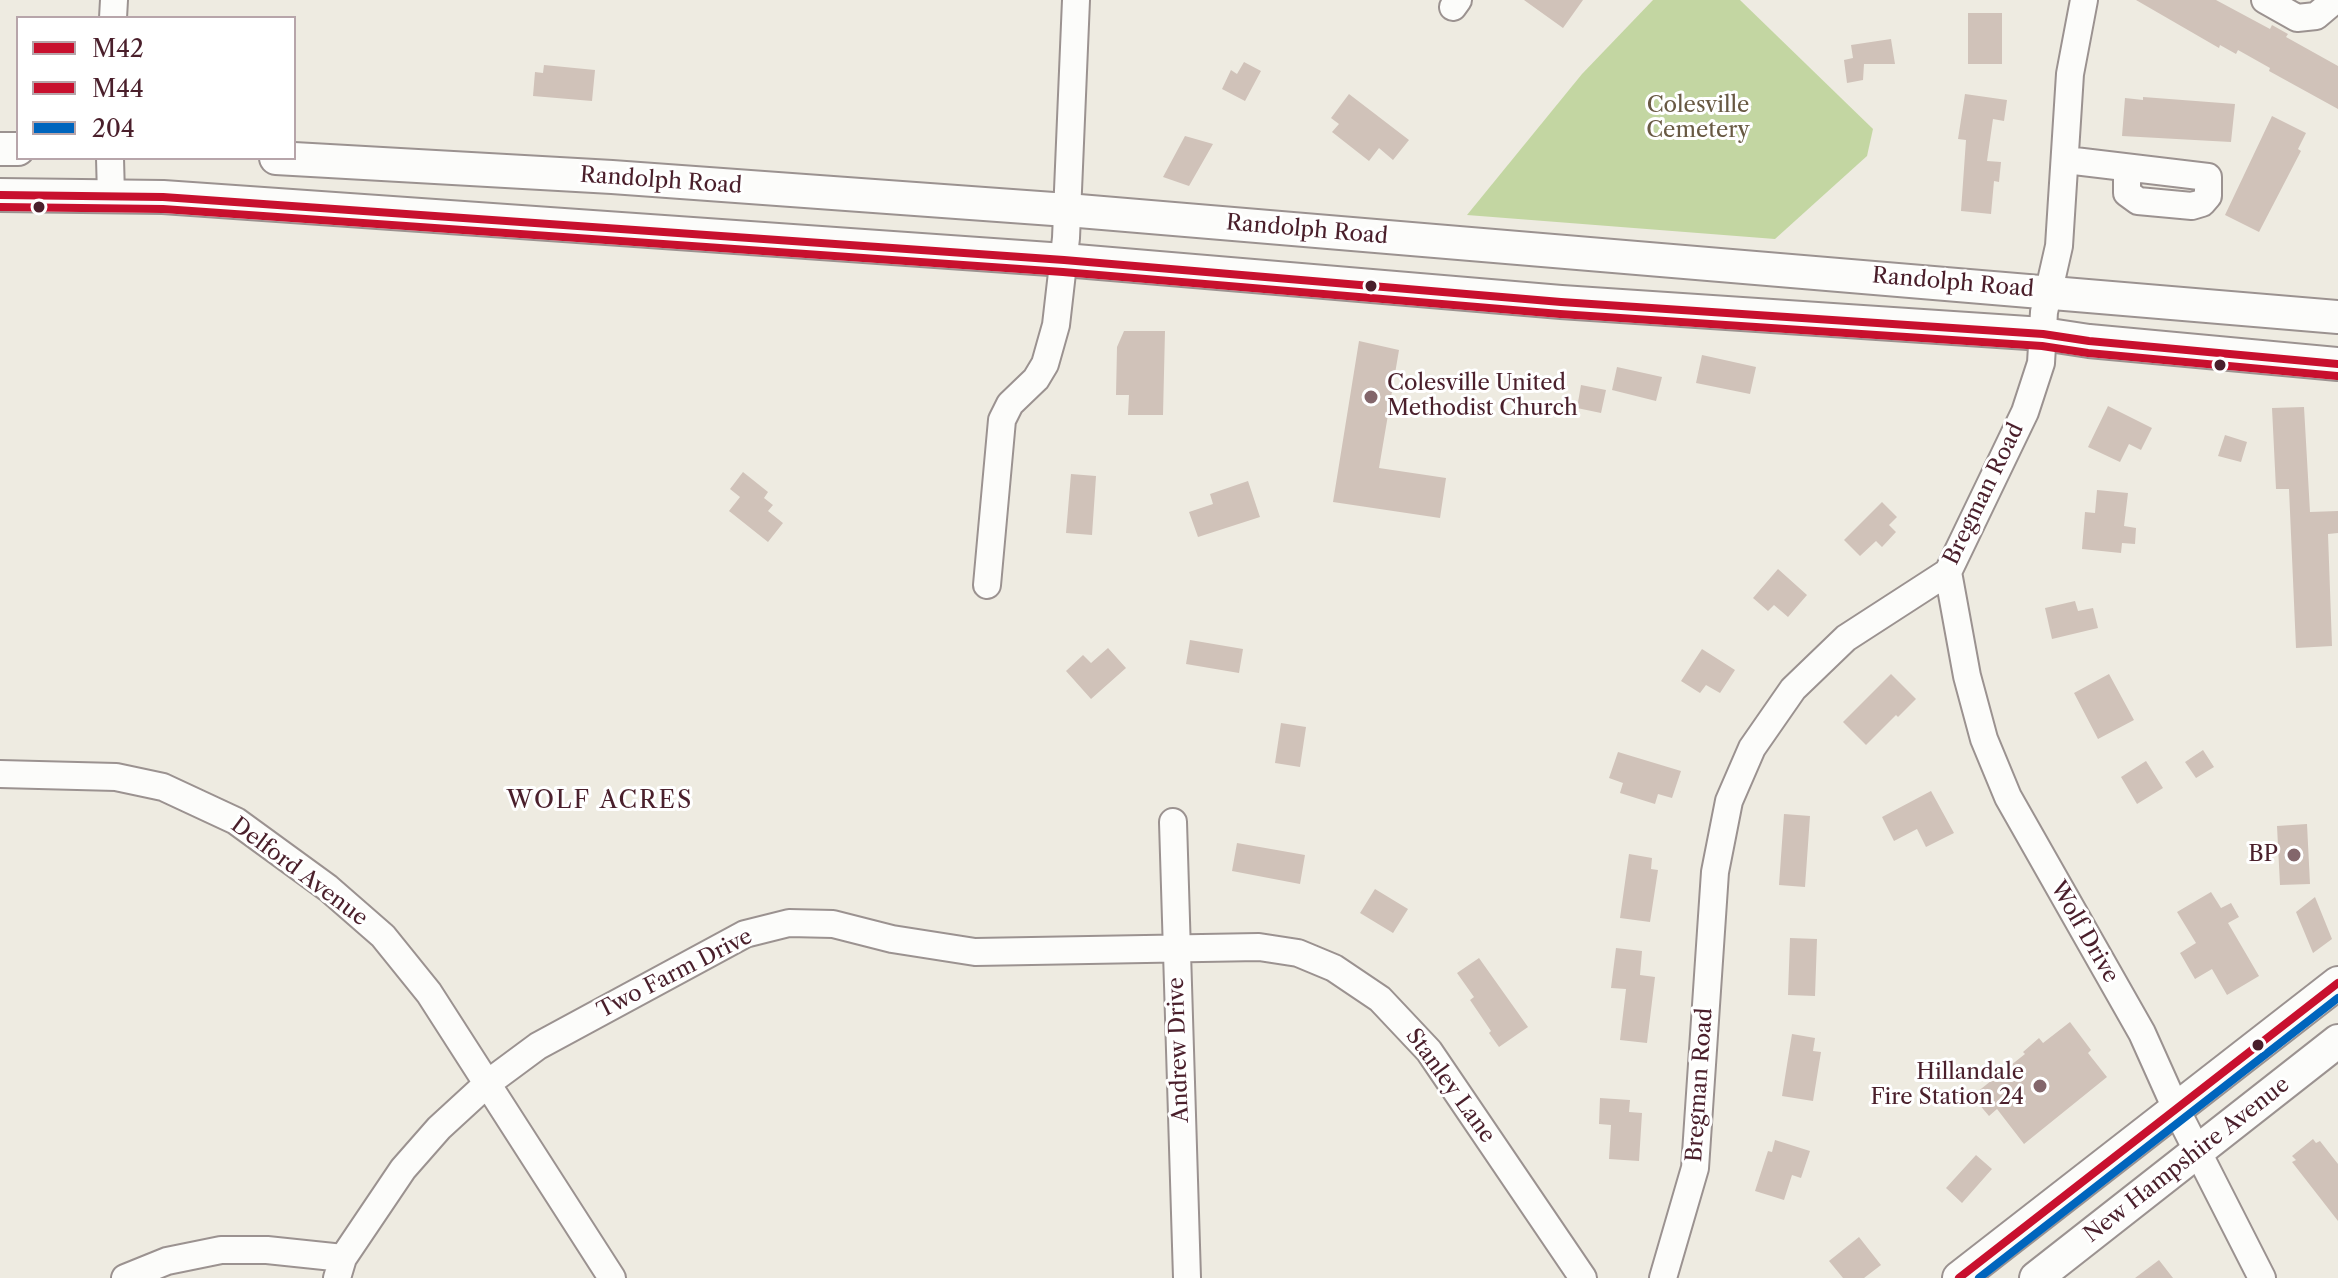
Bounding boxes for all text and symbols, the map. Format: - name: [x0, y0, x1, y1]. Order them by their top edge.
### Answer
- legend: [16, 16, 296, 160]
- text: M42: [92, 34, 144, 63]
- text: M44: [92, 74, 144, 103]
- park label: Colesville Cemetery: [1646, 93, 1750, 144]
- text: 204: [92, 114, 135, 143]
- street label: Randolph Road: [579, 162, 743, 200]
- unlabelled marker: [31, 199, 47, 215]
- street label: Randolph Road: [1225, 210, 1389, 250]
- street label: Randolph Road: [1871, 263, 2035, 303]
- unlabelled marker: [1363, 278, 1379, 294]
- unlabelled marker: [2212, 357, 2228, 373]
- place label: Colesville United Methodist Church: [1387, 371, 1578, 422]
- marker: Colesville United Methodist Church: [1362, 388, 1380, 406]
- street label: Bregman Road: [1938, 419, 2030, 569]
- district label: WOLF ACRES: [507, 787, 693, 815]
- street label: Delford Avenue: [225, 812, 373, 932]
- place label: BP: [2248, 842, 2278, 868]
- marker: BP: [2285, 846, 2303, 864]
- street label: Wolf Drive: [2044, 876, 2124, 988]
- street label: Two Farm Drive: [593, 924, 757, 1024]
- street label: Andrew Drive: [1163, 977, 1195, 1123]
- street label: Bregman Road: [1681, 1007, 1719, 1163]
- street label: Stanley Lane: [1400, 1024, 1500, 1148]
- unlabelled marker: [2250, 1037, 2266, 1053]
- place label: Hillandale Fire Station 24: [1870, 1060, 2024, 1112]
- street label: New Hampshire Avenue: [2079, 1072, 2295, 1248]
- marker: Hillandale Fire Station 24: [2031, 1077, 2049, 1095]

